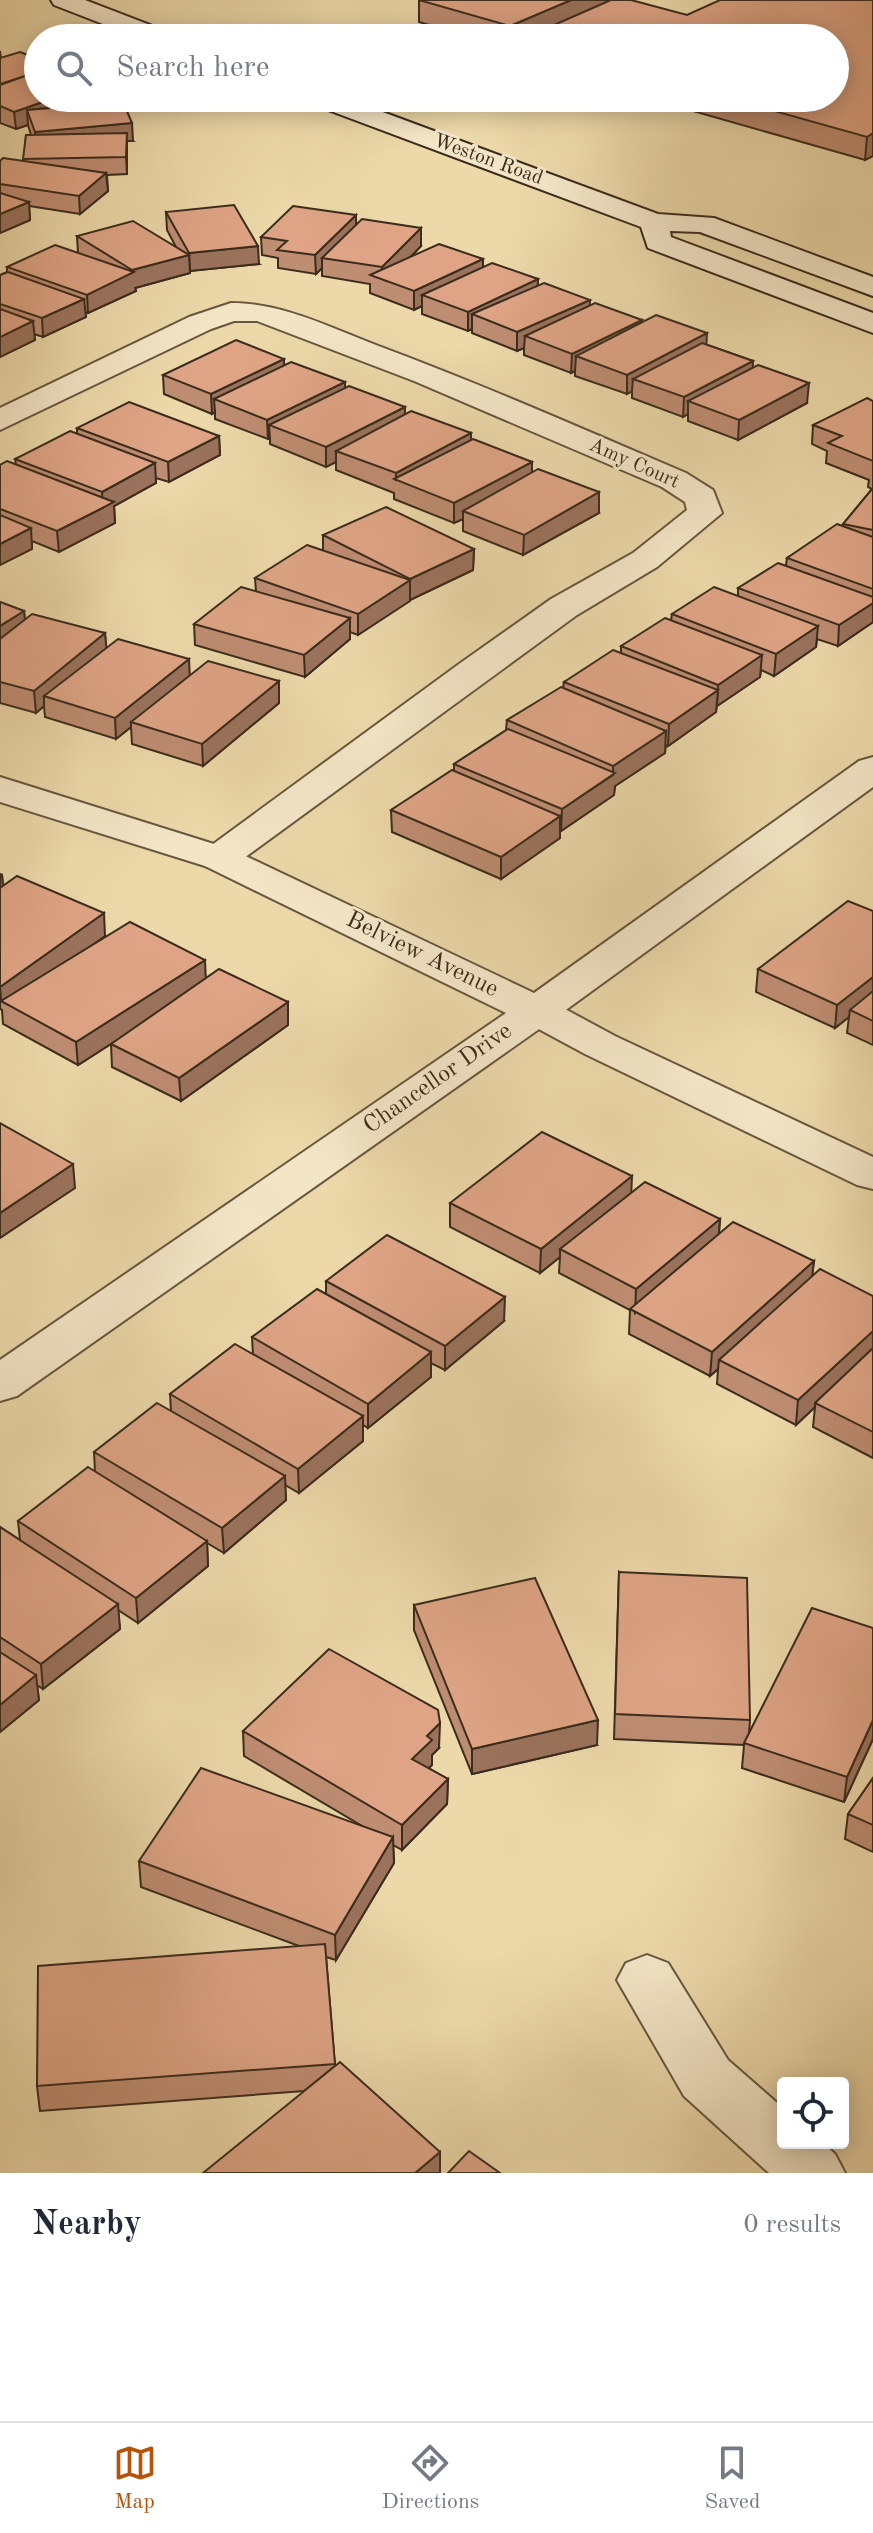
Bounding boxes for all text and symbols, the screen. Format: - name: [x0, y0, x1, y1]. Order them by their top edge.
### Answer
- search box: [24, 24, 849, 112]
- icon: search: [52, 46, 96, 90]
- text: Search here: [116, 53, 270, 83]
- street label: Weston Road: [430, 131, 546, 189]
- street label: Amy Court: [586, 435, 682, 493]
- street label: Belview Avenue: [342, 908, 502, 1002]
- street label: Chancellor Drive: [360, 1019, 516, 1139]
- map controls: [777, 2077, 849, 2149]
- button: locate: [777, 2077, 849, 2149]
- text: Nearby: [32, 2208, 142, 2242]
- text: 0 results: [743, 2212, 841, 2238]
- tab: Map: [113, 2441, 157, 2516]
- tab: Directions: [382, 2441, 479, 2516]
- tab: Saved: [704, 2441, 760, 2516]

